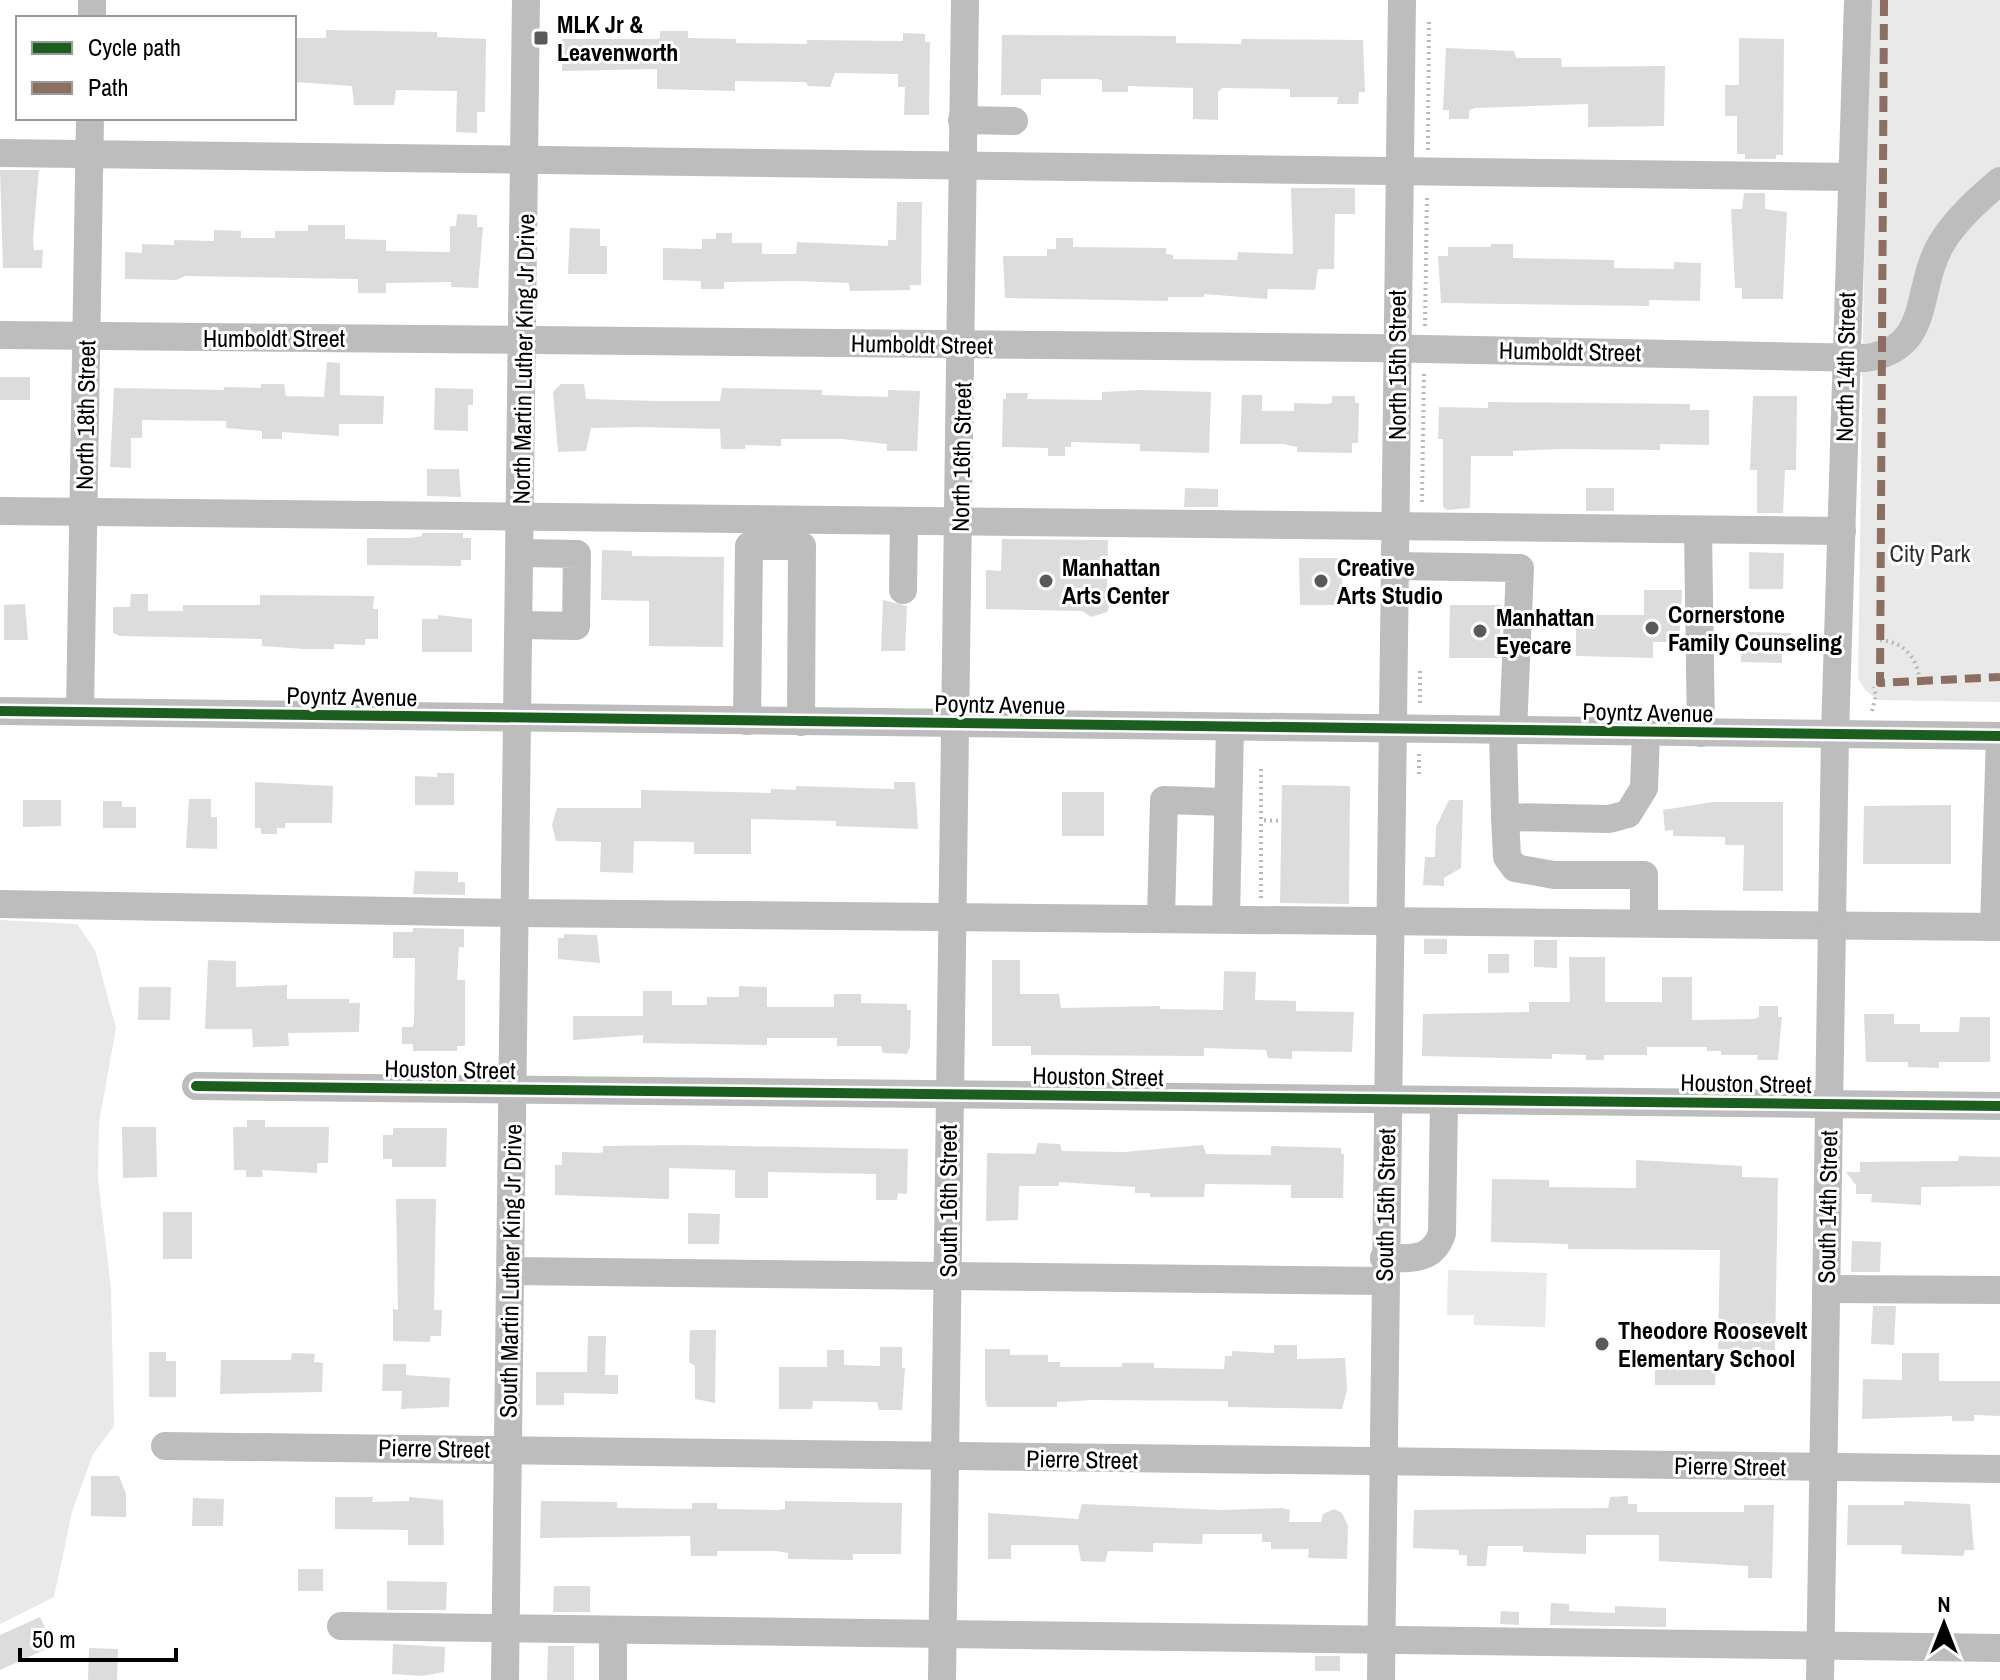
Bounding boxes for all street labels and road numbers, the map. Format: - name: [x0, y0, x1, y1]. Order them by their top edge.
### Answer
- street label: North Martin Luther King Jr Drive: [504, 213, 542, 505]
- street label: North 15th Street: [1381, 290, 1413, 440]
- street label: North 14th Street: [1828, 291, 1862, 442]
- street label: Humboldt Street: [203, 322, 346, 354]
- street label: Humboldt Street: [851, 327, 994, 361]
- street label: Humboldt Street: [1499, 334, 1642, 368]
- street label: North 18th Street: [68, 339, 102, 490]
- street label: North 16th Street: [944, 381, 978, 532]
- street label: Poyntz Avenue: [286, 679, 418, 713]
- street label: Poyntz Avenue: [934, 687, 1066, 721]
- street label: Poyntz Avenue: [1582, 695, 1714, 729]
- street label: Houston Street: [384, 1052, 516, 1086]
- street label: Houston Street: [1032, 1059, 1164, 1093]
- street label: Houston Street: [1680, 1066, 1812, 1100]
- street label: South Martin Luther King Jr Drive: [491, 1124, 529, 1418]
- street label: South 16th Street: [932, 1124, 964, 1278]
- street label: South 15th Street: [1368, 1128, 1402, 1282]
- street label: South 14th Street: [1810, 1130, 1844, 1284]
- street label: Pierre Street: [378, 1431, 491, 1465]
- street label: Pierre Street: [1026, 1442, 1139, 1476]
- street label: Pierre Street: [1674, 1449, 1787, 1483]

